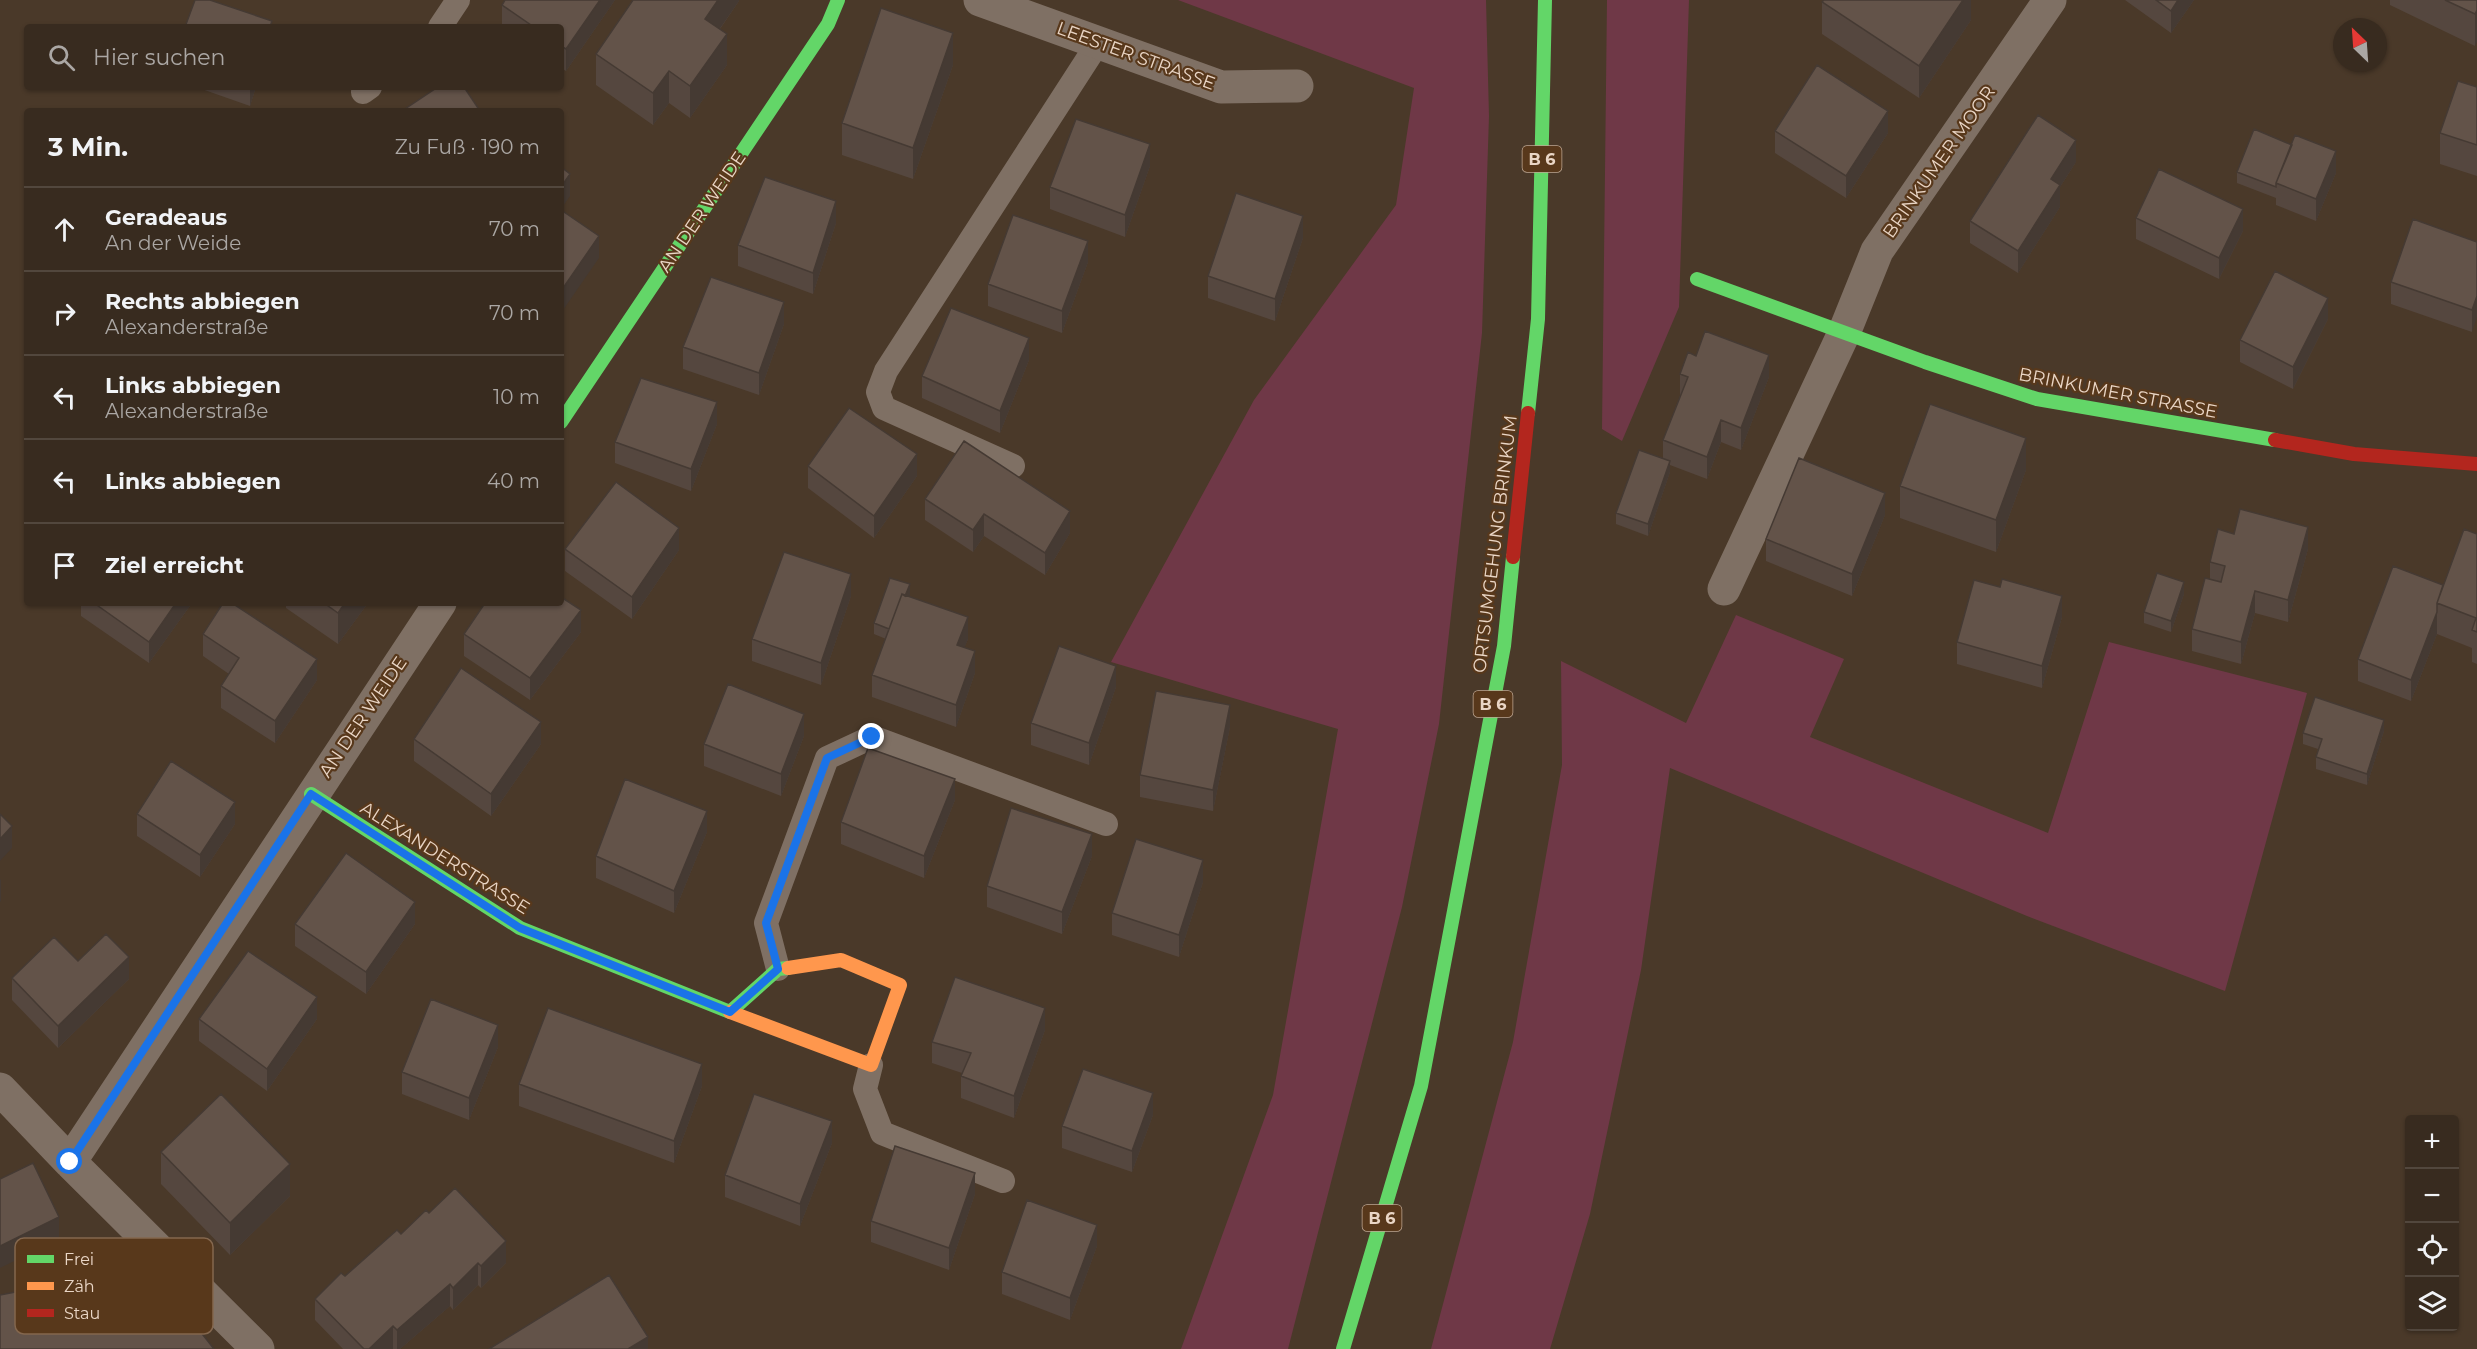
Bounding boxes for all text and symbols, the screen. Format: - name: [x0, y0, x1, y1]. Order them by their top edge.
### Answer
- street label: LEESTER STRASSE: [1054, 17, 1218, 95]
- north arrow: [2333, 18, 2387, 72]
- search box: [24, 24, 564, 90]
- icon: search: [45, 41, 78, 74]
- text: Hier suchen: [93, 44, 225, 71]
- street label: BRINKUMER MOOR: [1878, 82, 2000, 242]
- text: 3 Min.: [48, 131, 128, 163]
- text: Zu Fuß · 190 m: [395, 135, 540, 159]
- road number: B 6: [1522, 146, 1562, 172]
- street label: AN DER WEIDE: [653, 147, 751, 277]
- text: Geradeaus: [105, 204, 227, 231]
- icon: ahead: [48, 213, 81, 246]
- text: 70 m: [489, 217, 540, 241]
- text: An der Weide: [105, 231, 241, 255]
- text: Rechts abbiegen: [105, 288, 300, 315]
- icon: right: [48, 297, 81, 330]
- text: 70 m: [489, 301, 540, 325]
- text: Alexanderstraße: [105, 315, 268, 339]
- street label: BRINKUMER STRASSE: [2017, 363, 2219, 423]
- text: Links abbiegen: [105, 372, 281, 399]
- icon: left: [48, 381, 81, 414]
- text: 10 m: [493, 385, 540, 409]
- text: Alexanderstraße: [105, 399, 268, 423]
- street label: ORTSUMGEHUNG BRINKUM: [1468, 414, 1522, 674]
- icon: left: [48, 465, 81, 498]
- text: Links abbiegen: [105, 468, 281, 495]
- text: 40 m: [487, 469, 540, 493]
- icon: arrive: [48, 549, 81, 582]
- text: Ziel erreicht: [105, 552, 244, 579]
- street label: AN DER WEIDE: [314, 652, 412, 782]
- road number: B 6: [1474, 691, 1512, 717]
- route end: [858, 723, 884, 749]
- street label: ALEXANDERSTRASSE: [356, 797, 534, 919]
- map controls: [2405, 1115, 2459, 1331]
- button: +: [2405, 1115, 2459, 1169]
- route start: [56, 1148, 82, 1174]
- button: −: [2405, 1169, 2459, 1223]
- road number: B 6: [1362, 1205, 1402, 1231]
- button: locate: [2405, 1223, 2459, 1277]
- legend: [15, 1238, 213, 1334]
- text: Frei: [64, 1250, 94, 1269]
- text: Zäh: [64, 1277, 95, 1296]
- button: layers: [2405, 1277, 2459, 1331]
- text: Stau: [64, 1304, 100, 1323]

